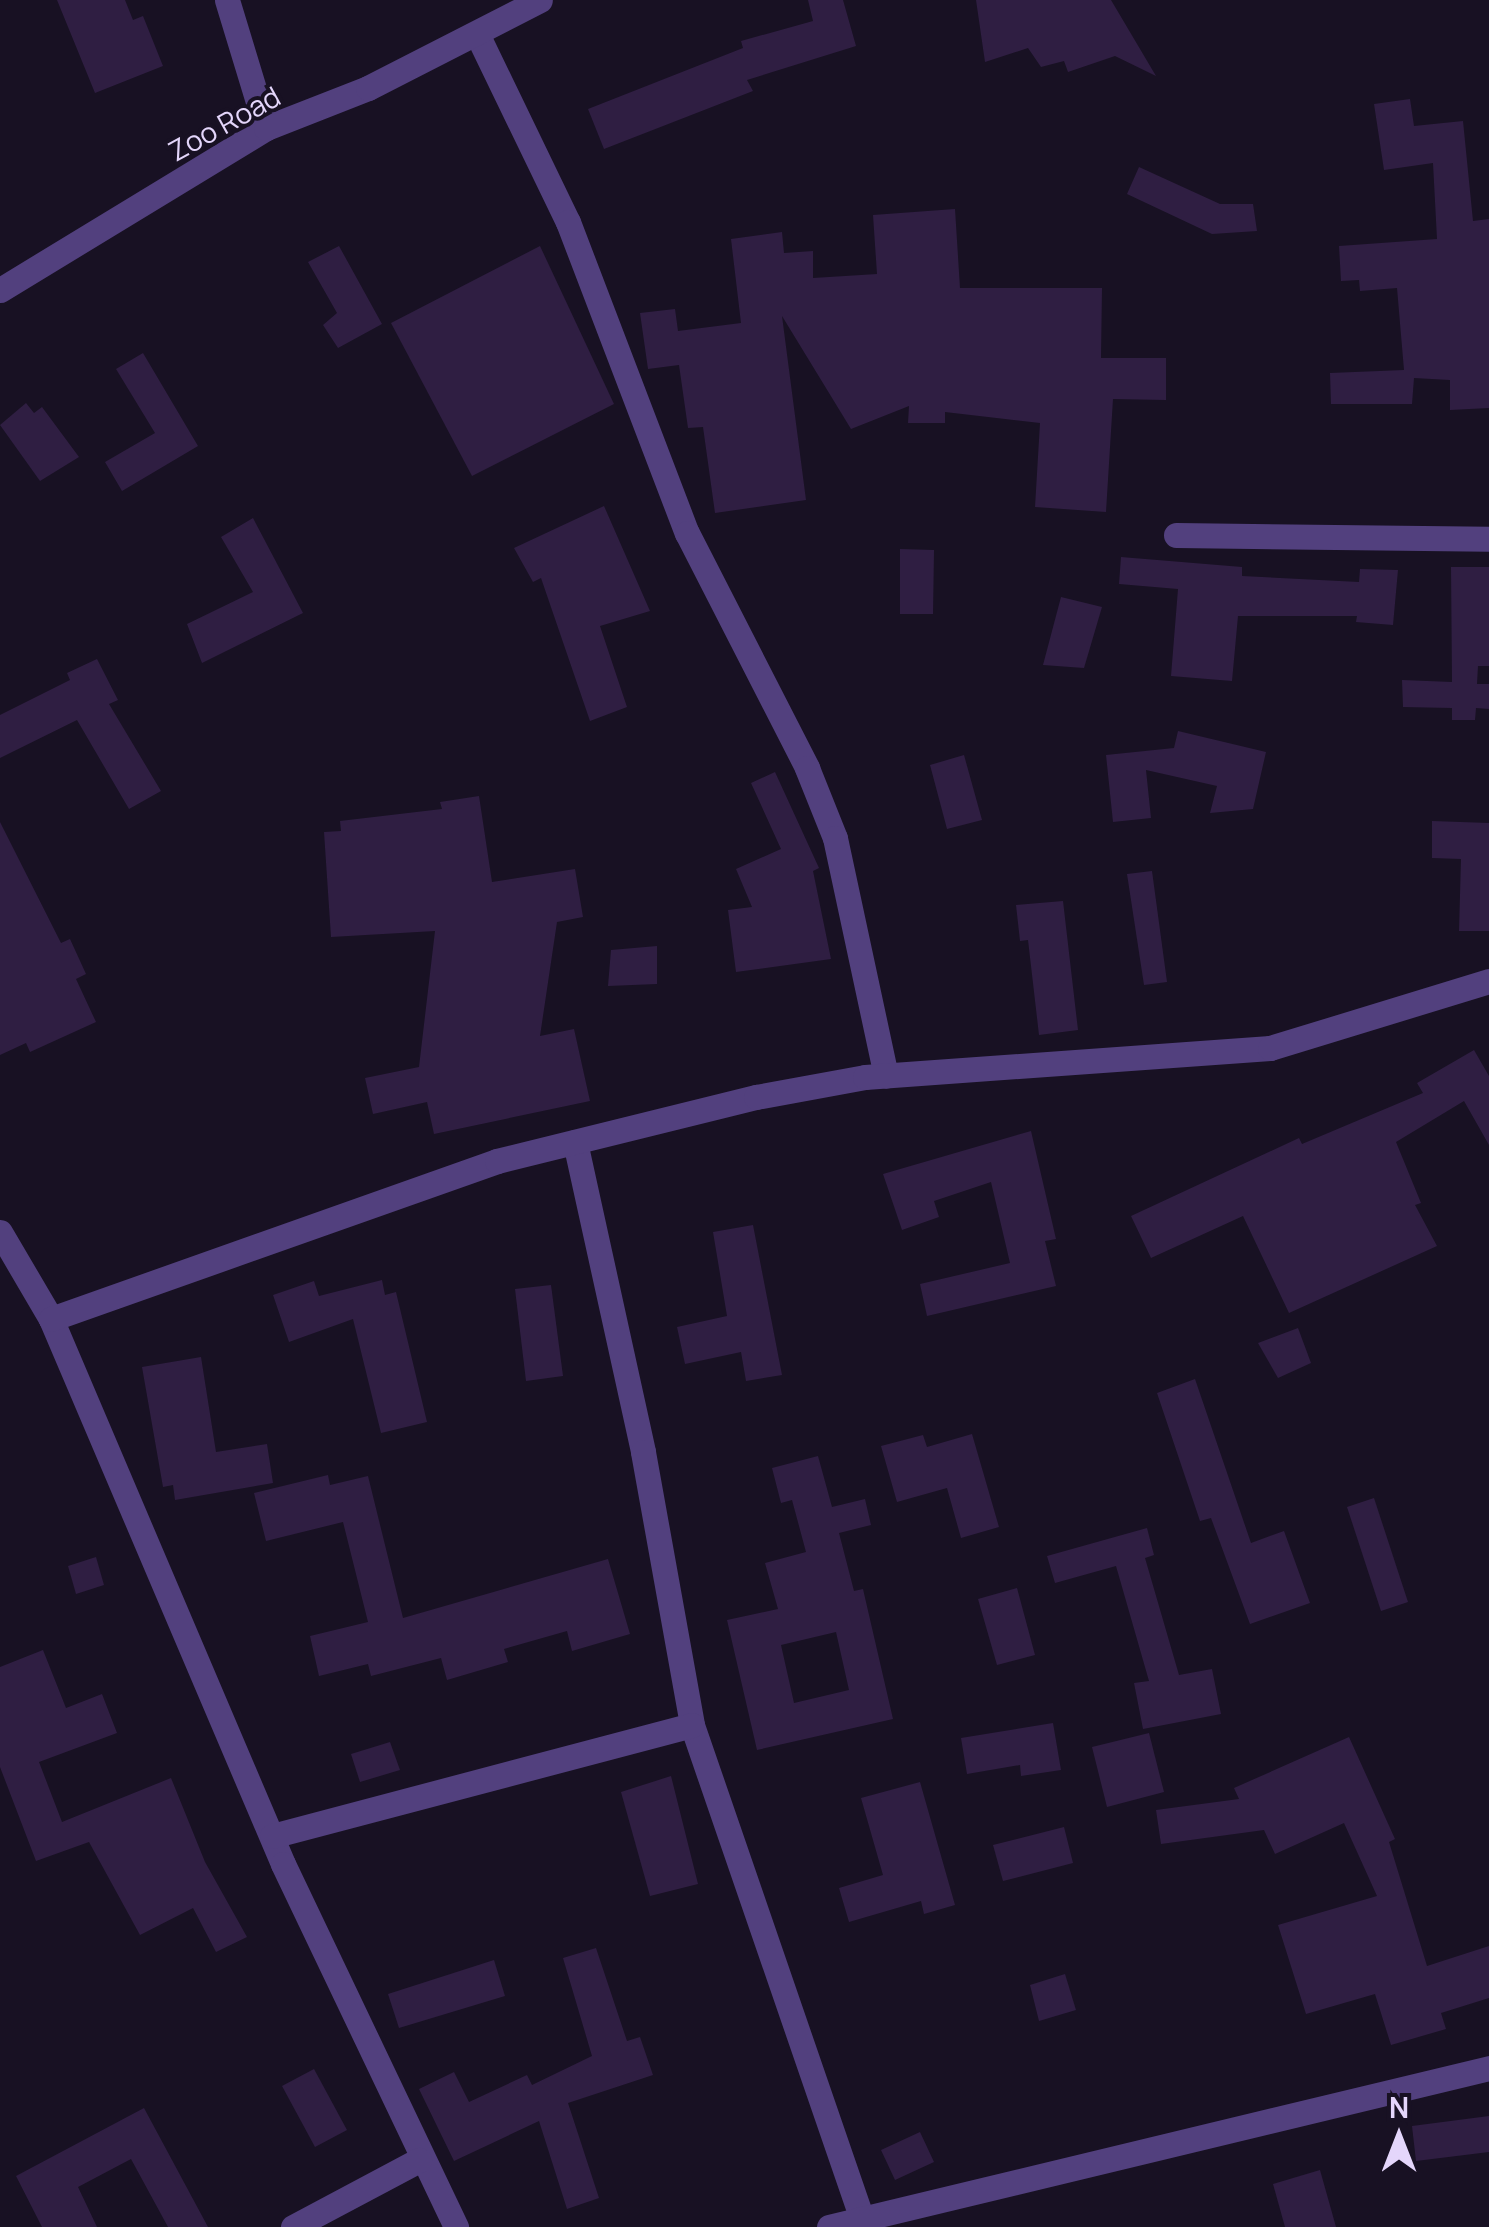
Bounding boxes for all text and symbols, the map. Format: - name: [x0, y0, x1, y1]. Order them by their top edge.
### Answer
- street label: Zoo Road: [162, 79, 286, 167]
- north arrow: [1349, 2087, 1449, 2187]
- text: N: [1389, 2088, 1409, 2126]

